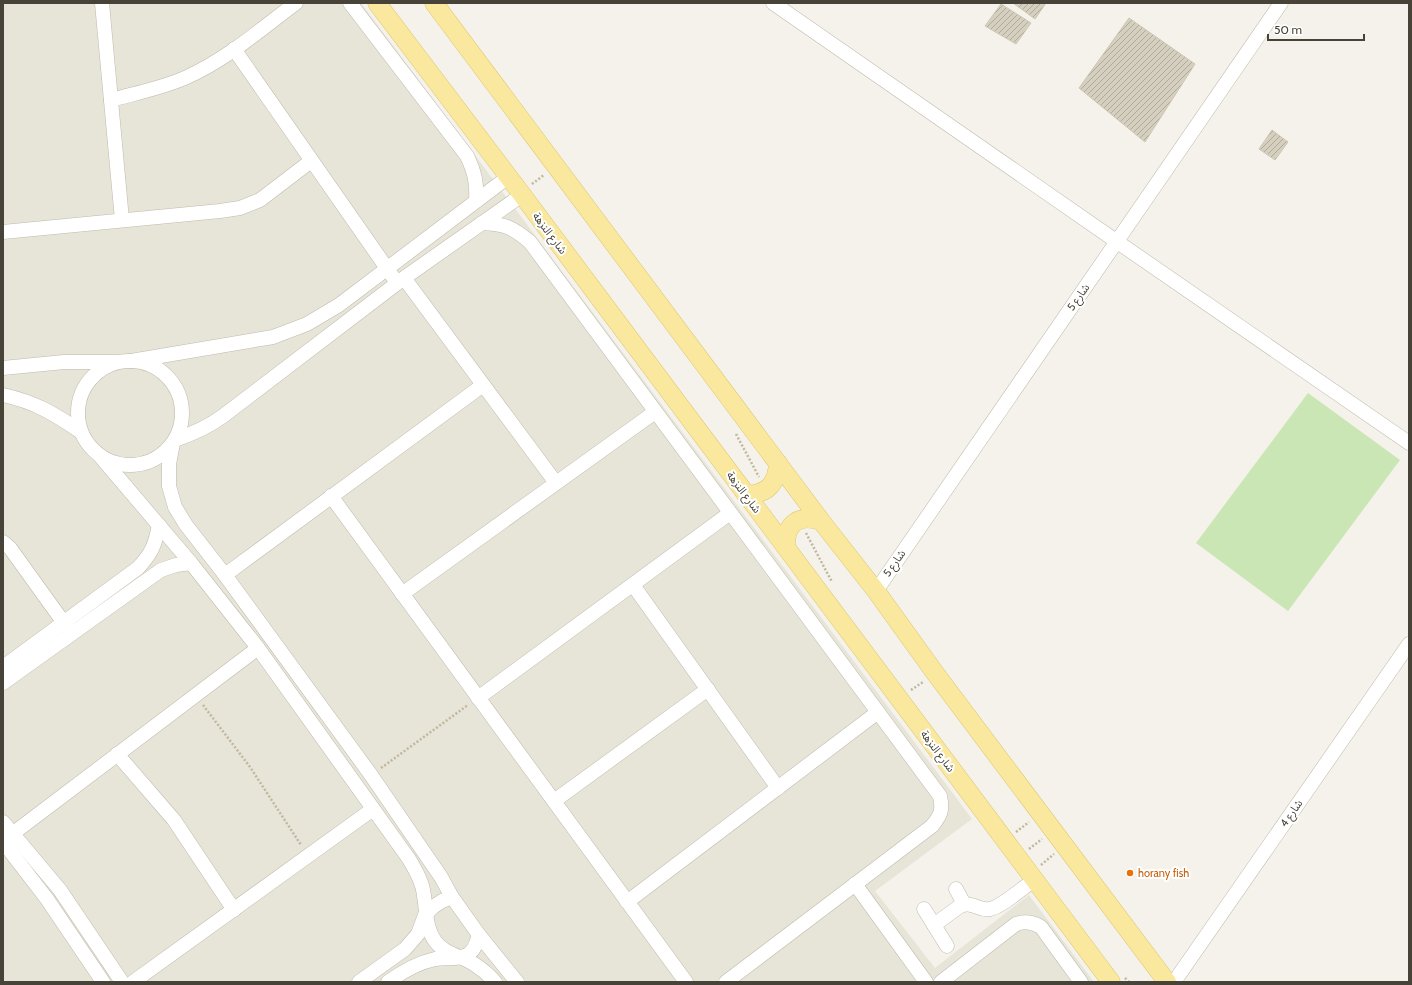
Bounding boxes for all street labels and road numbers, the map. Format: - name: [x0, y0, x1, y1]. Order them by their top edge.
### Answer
- street label: شارع النزهة: [529, 209, 570, 258]
- street label: شارع 5: [1064, 280, 1093, 314]
- street label: شارع النزهة: [723, 468, 764, 517]
- street label: شارع 5: [880, 546, 909, 580]
- street label: شارع النزهة: [917, 727, 958, 776]
- street label: شارع 4: [1277, 796, 1306, 830]

